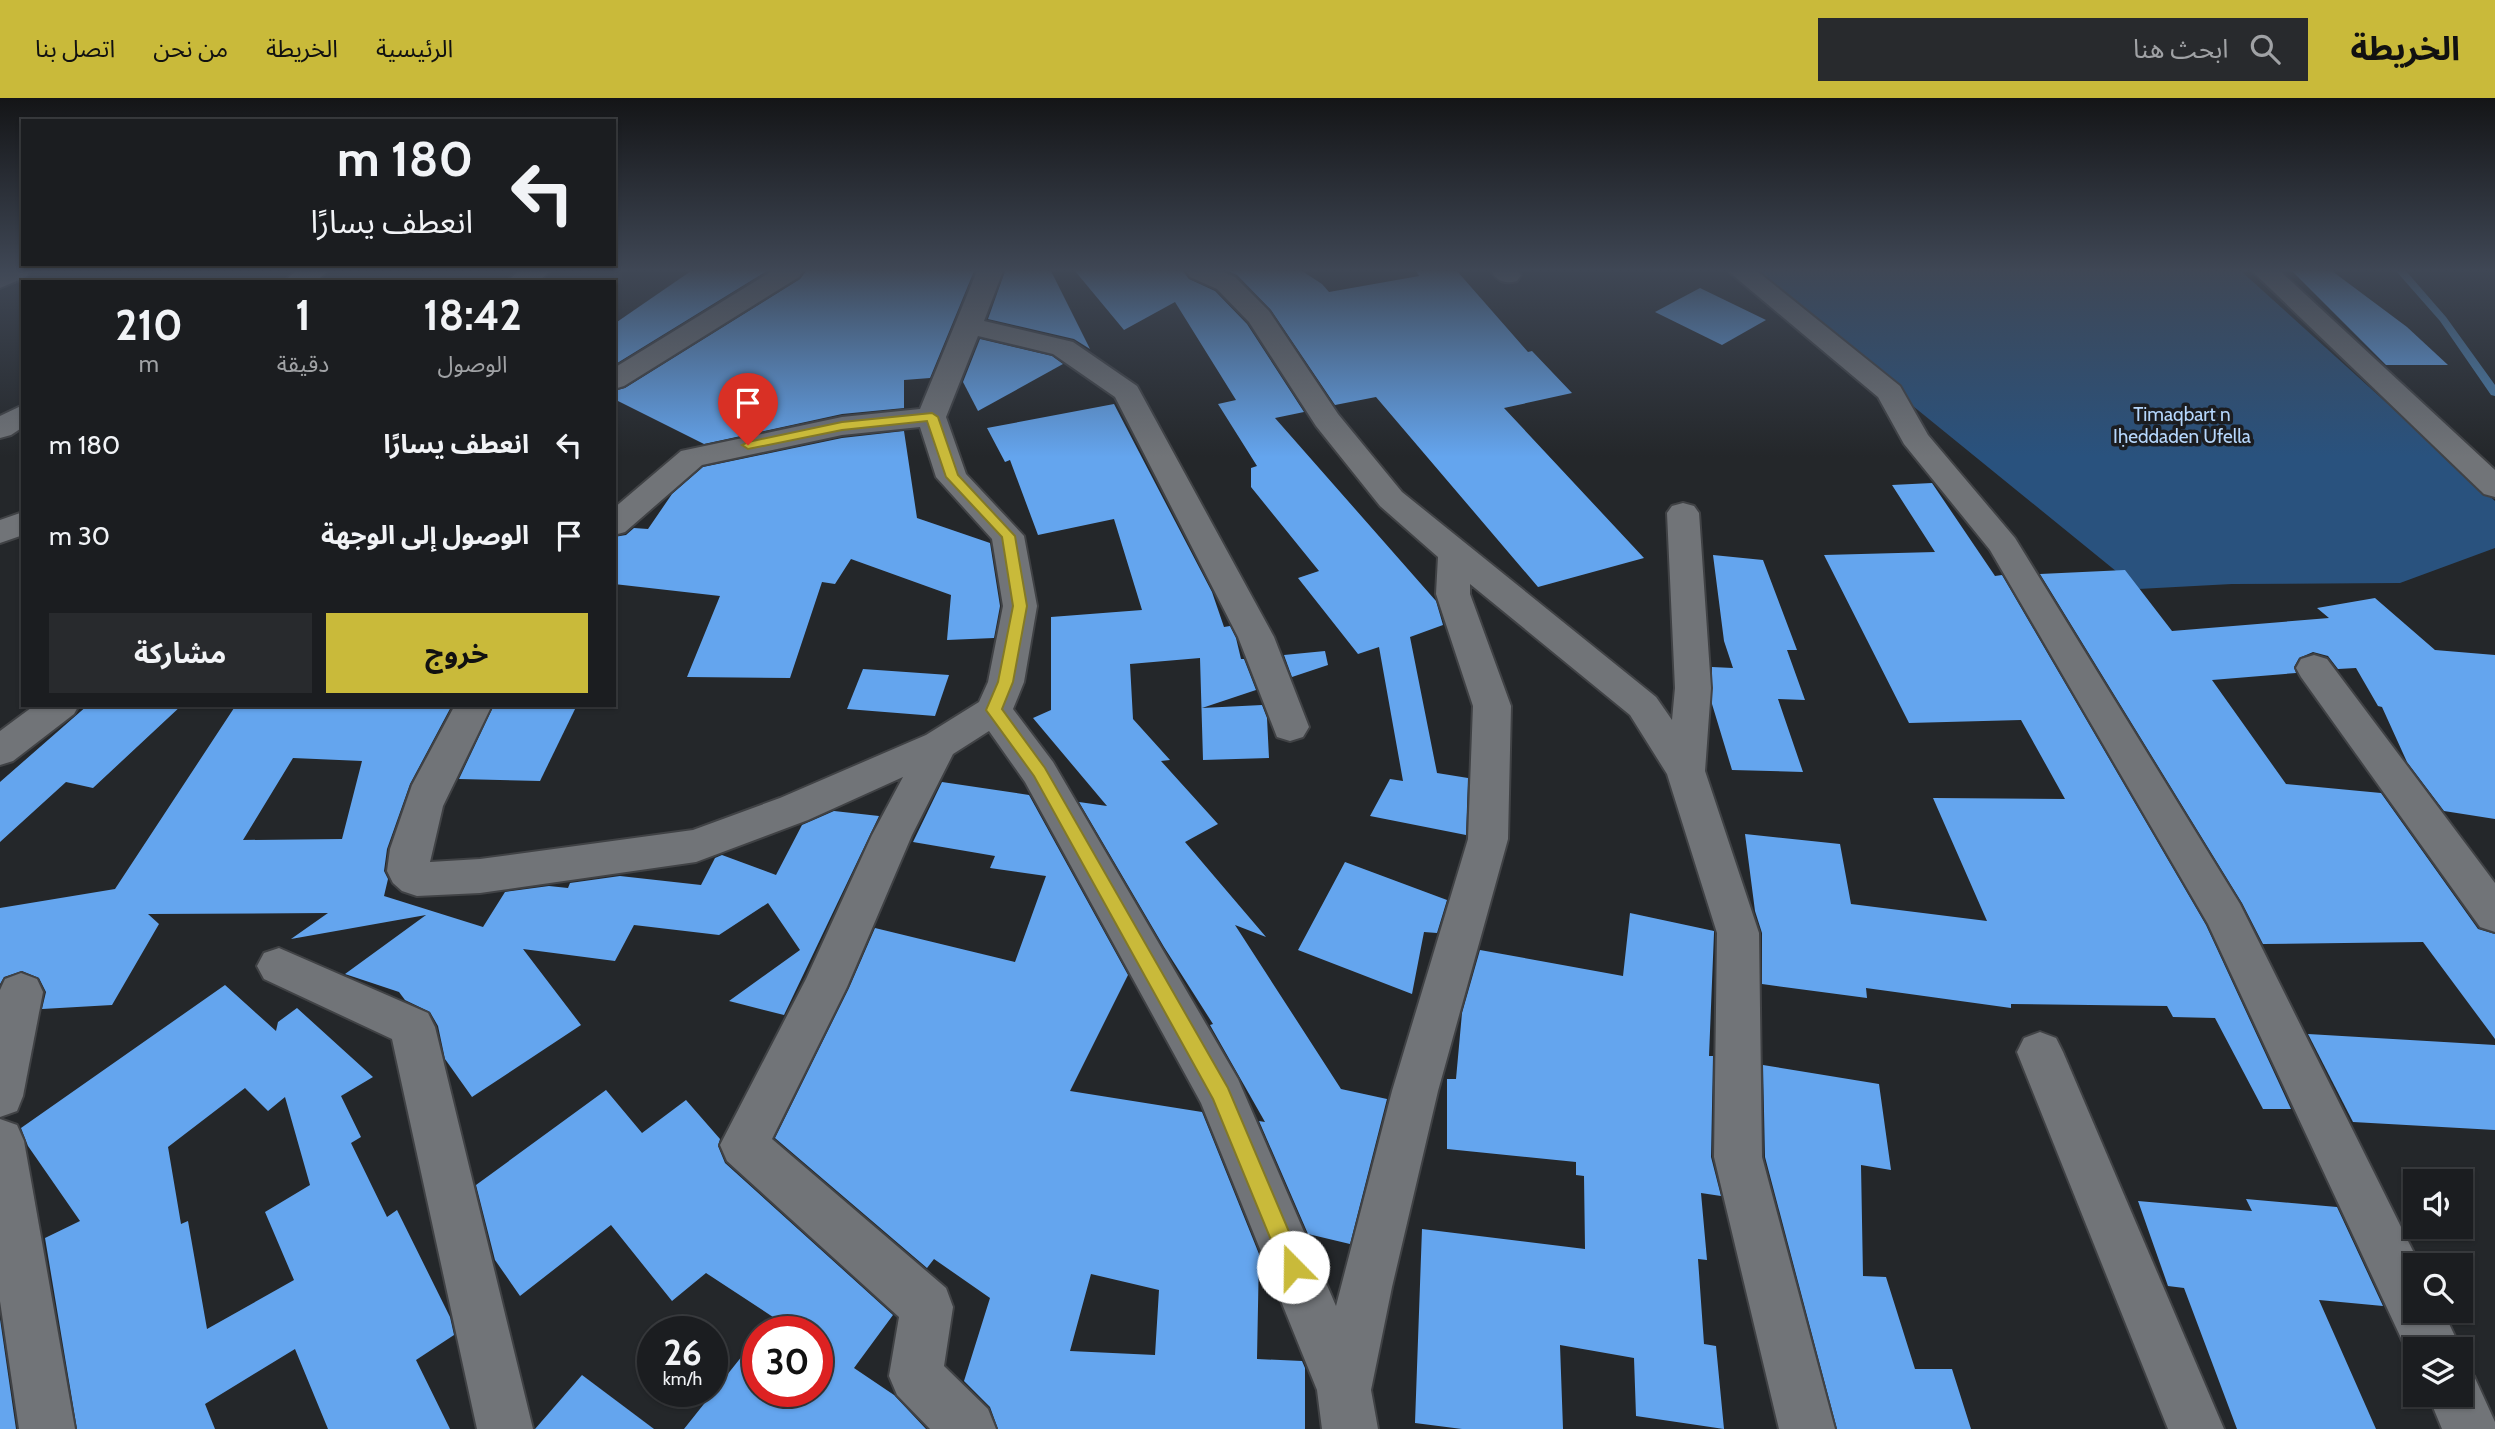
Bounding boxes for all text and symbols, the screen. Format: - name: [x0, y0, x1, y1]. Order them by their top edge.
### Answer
- search box: [1818, 18, 2308, 81]
- text: الخريطة: [2350, 28, 2460, 68]
- icon: search: [2246, 30, 2284, 68]
- text: ابحث هنا: [2133, 33, 2228, 65]
- text: اتصل بنا: [35, 34, 115, 63]
- text: من نحن: [153, 34, 228, 63]
- text: الخريطة: [266, 34, 338, 63]
- text: الرئيسية: [376, 34, 453, 63]
- text: 180 m: [337, 129, 473, 188]
- icon: left: [497, 147, 588, 238]
- text: انعطف يسارًا: [310, 202, 473, 241]
- text: 1: [295, 289, 311, 341]
- text: 18:42: [423, 289, 522, 341]
- text: 210: [115, 299, 183, 351]
- text: m: [139, 350, 159, 378]
- text: دقيقة: [277, 350, 329, 378]
- text: الوصول: [438, 350, 508, 378]
- pin: [718, 373, 778, 445]
- icon: arrive: [729, 384, 767, 422]
- park label: Timaqbart n Iḥeddaden Ufella: [2113, 403, 2251, 448]
- icon: left: [550, 426, 588, 464]
- text: انعطف يسارًا: [383, 428, 529, 460]
- text: 180 m: [49, 429, 120, 461]
- icon: arrive: [550, 517, 588, 555]
- text: الوصول إلى الوجهة: [321, 519, 529, 551]
- text: 30 m: [49, 520, 110, 552]
- button: مشاركة: [49, 613, 312, 693]
- button: خروج: [326, 613, 588, 693]
- map controls: [2403, 1169, 2473, 1407]
- button: sound: [2403, 1169, 2473, 1239]
- position arrow: [1256, 1230, 1330, 1304]
- button: search: [2403, 1253, 2473, 1323]
- speed limit sign: 30: [742, 1316, 833, 1407]
- text: 26: [663, 1331, 702, 1374]
- button: layers: [2403, 1337, 2473, 1407]
- text: km/h: [663, 1368, 702, 1390]

